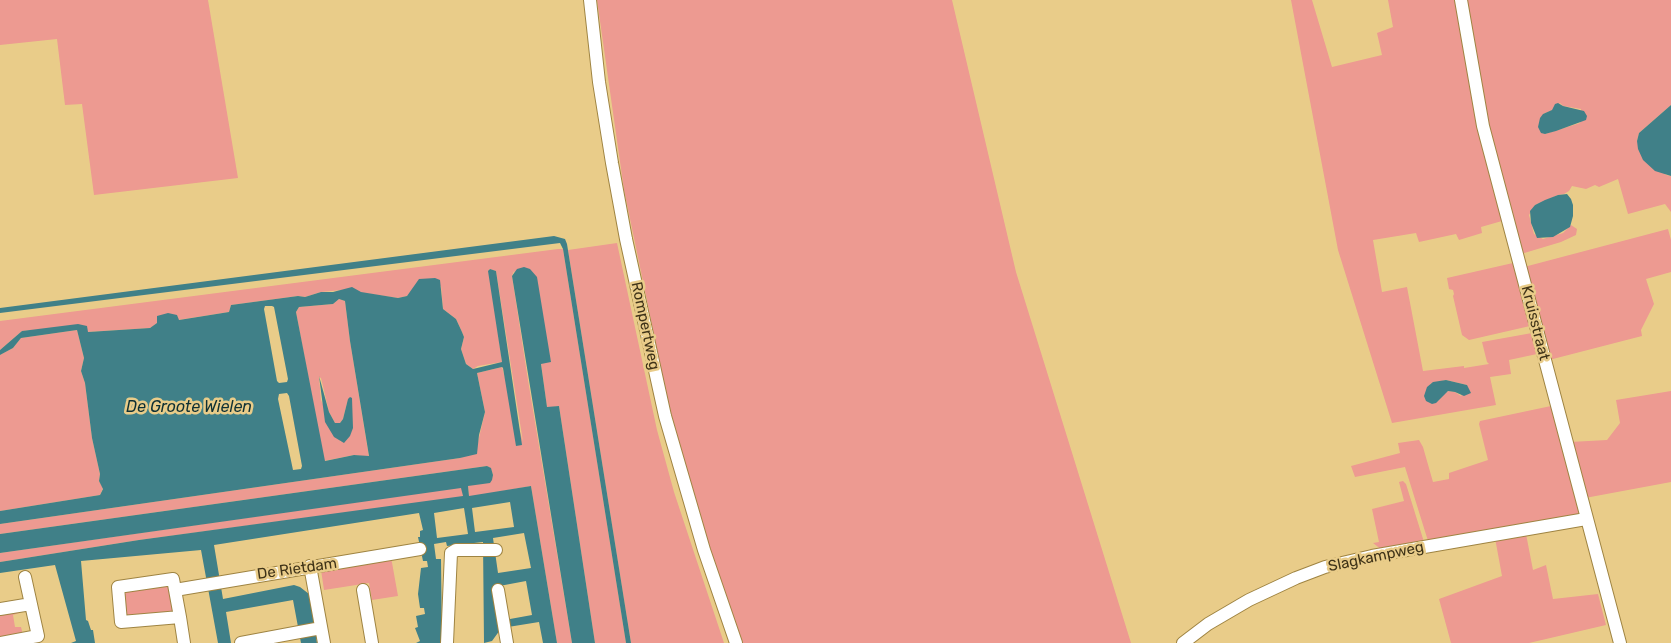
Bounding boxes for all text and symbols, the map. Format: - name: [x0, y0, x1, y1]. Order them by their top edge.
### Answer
- street label: Rompertweg: [627, 280, 663, 372]
- street label: Kruisstraat: [1517, 284, 1553, 362]
- water label: De Groote Wielen: [126, 397, 252, 417]
- street label: Slagkampweg: [1327, 538, 1425, 576]
- street label: De Rietdam: [256, 554, 338, 584]

